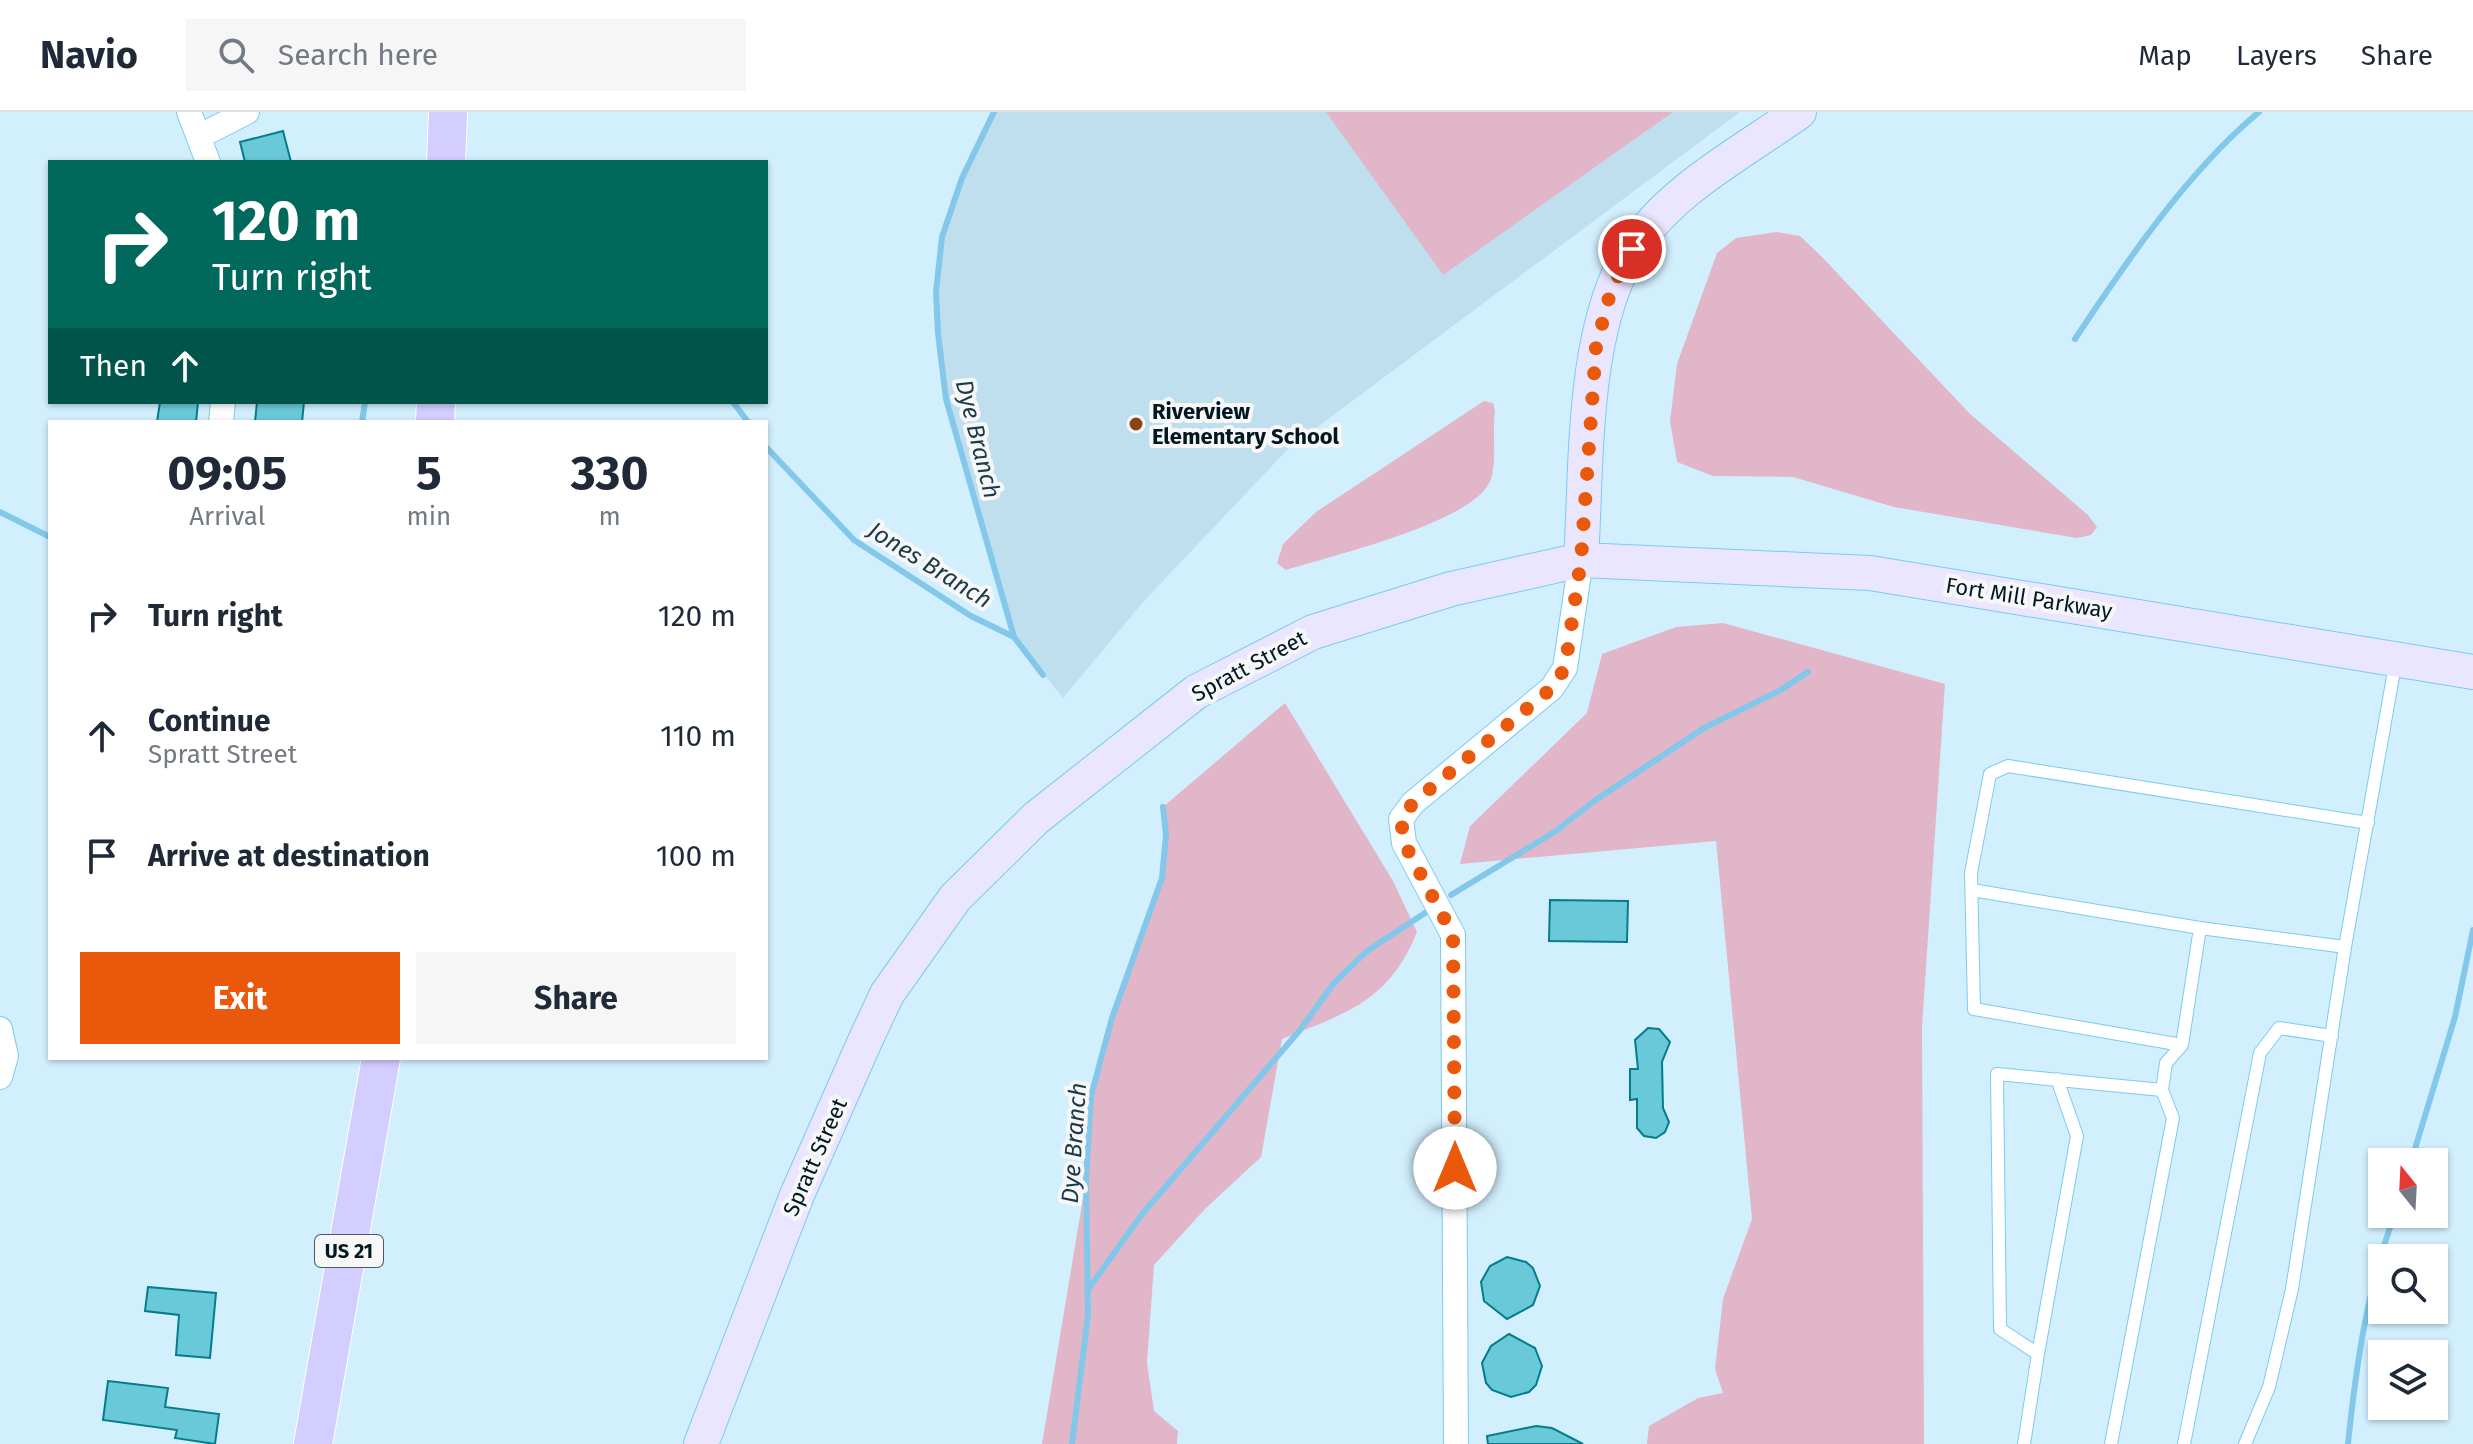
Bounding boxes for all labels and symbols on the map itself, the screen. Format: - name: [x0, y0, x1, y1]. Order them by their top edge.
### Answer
- pin: [1598, 215, 1666, 283]
- water label: Dye Branch: [950, 377, 1006, 501]
- place label: Riverview Elementary School: [1152, 398, 1340, 450]
- marker: Riverview Elementary School: [1127, 415, 1145, 433]
- water label: Jones Branch: [861, 515, 997, 614]
- street label: Fort Mill Parkway: [1944, 571, 2114, 625]
- street label: Spratt Street: [1187, 624, 1311, 708]
- water label: Dye Branch: [1056, 1082, 1092, 1204]
- street label: Spratt Street: [777, 1094, 853, 1220]
- position arrow: [1413, 1126, 1497, 1210]
- north arrow: [2368, 1148, 2448, 1228]
- road number: US 21: [315, 1235, 383, 1267]

